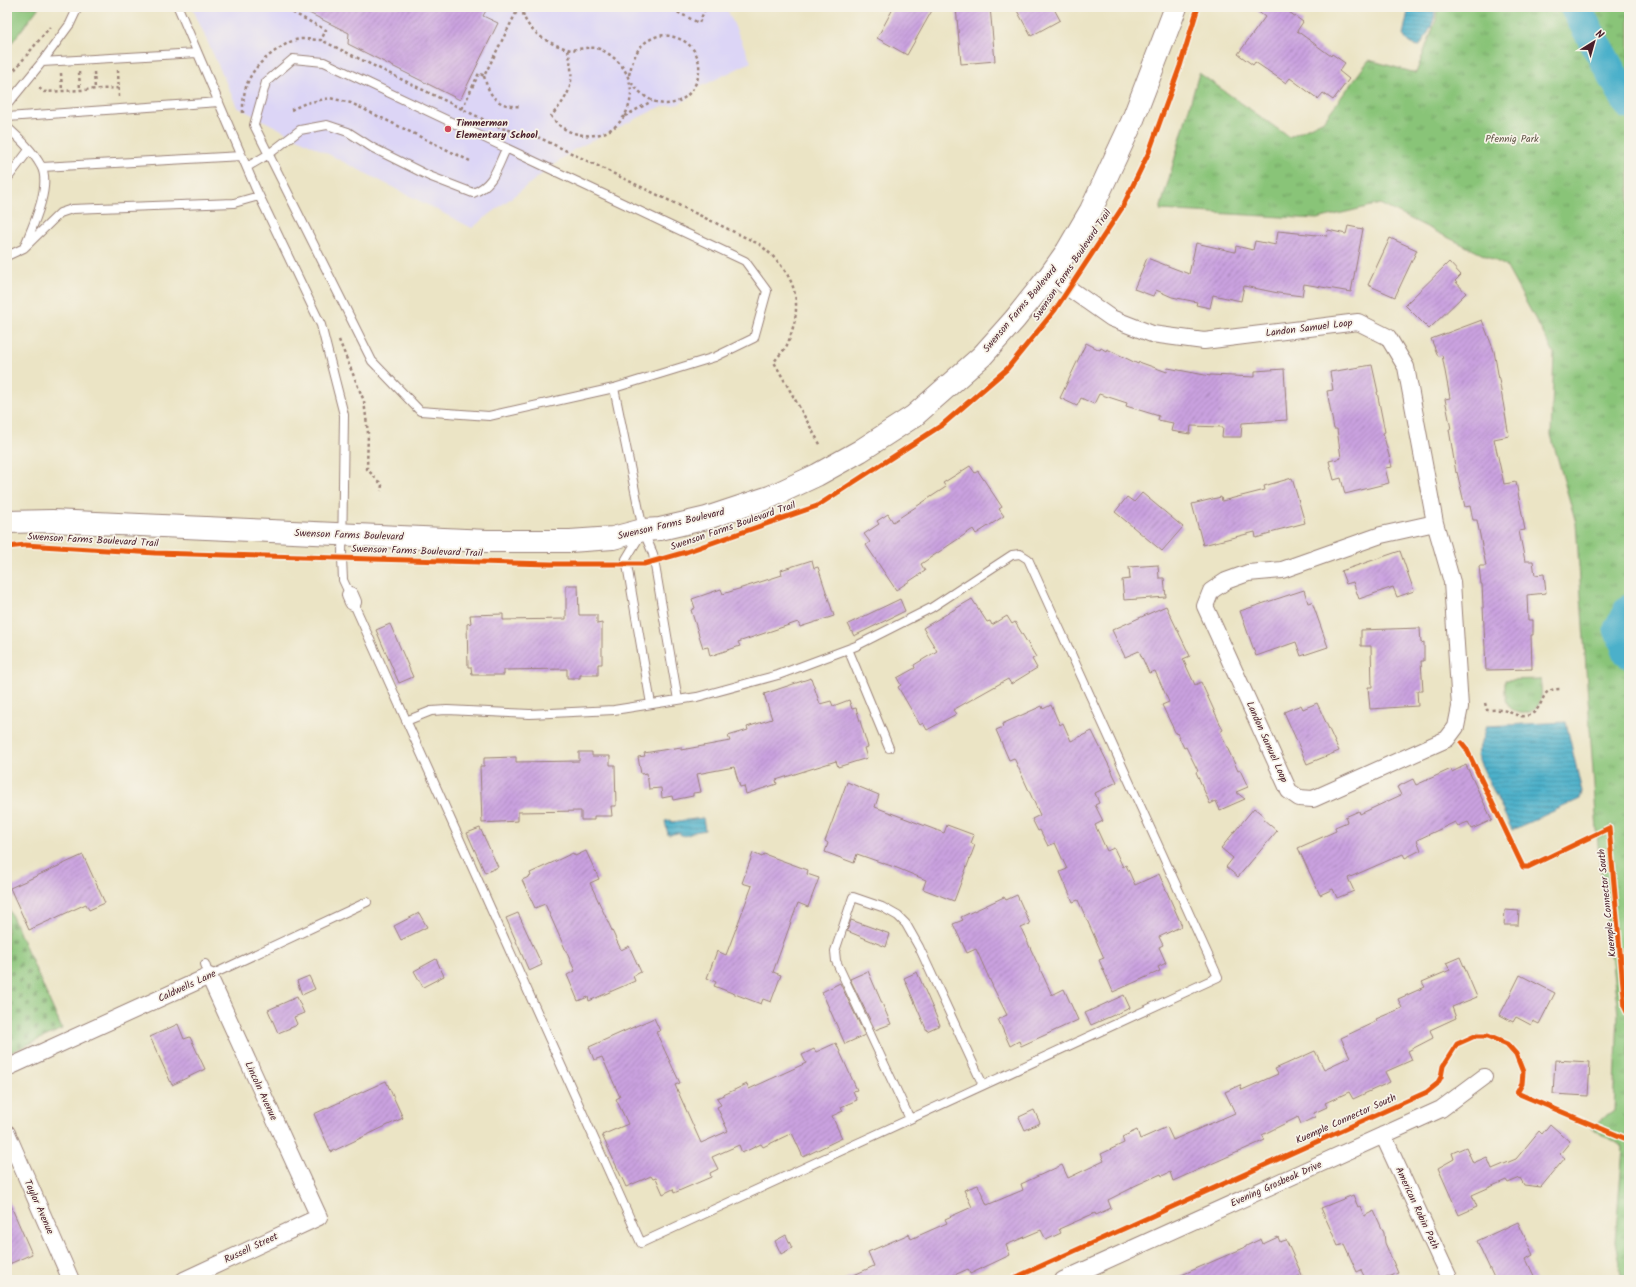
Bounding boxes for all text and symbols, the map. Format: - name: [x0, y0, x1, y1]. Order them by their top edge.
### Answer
- north arrow: [1574, 22, 1614, 62]
- text: N: [1591, 26, 1608, 44]
- place label: Timmerman Elementary School: [456, 115, 538, 143]
- marker: Timmerman Elementary School: [443, 124, 453, 134]
- park label: Pfennig Park: [1485, 131, 1539, 147]
- street label: Swenson Farms Boulevard Trail: [1029, 206, 1116, 324]
- street label: Swenson Farms Boulevard: [979, 261, 1062, 356]
- street label: Landon Samuel Loop: [1265, 315, 1354, 341]
- street label: Swenson Farms Boulevard Trail: [668, 497, 798, 555]
- street label: Swenson Farms Boulevard: [616, 504, 727, 544]
- street label: Swenson Farms Boulevard: [294, 525, 405, 545]
- street label: Swenson Farms Boulevard Trail: [27, 529, 160, 551]
- street label: Swenson Farms Boulevard Trail: [351, 541, 484, 561]
- street label: Landon Samuel Loop: [1242, 699, 1292, 785]
- street label: Kuemple Connector South: [1593, 848, 1621, 958]
- street label: Caldwells Lane: [155, 965, 219, 1006]
- street label: Lincoln Avenue: [240, 1059, 282, 1124]
- street label: Kuemple Connector South: [1293, 1090, 1399, 1148]
- street label: Evening Grosbeak Drive: [1228, 1156, 1325, 1211]
- street label: American Robin Path: [1391, 1164, 1443, 1252]
- street label: Taylor Avenue: [20, 1177, 58, 1237]
- street label: Russell Street: [221, 1228, 281, 1267]

